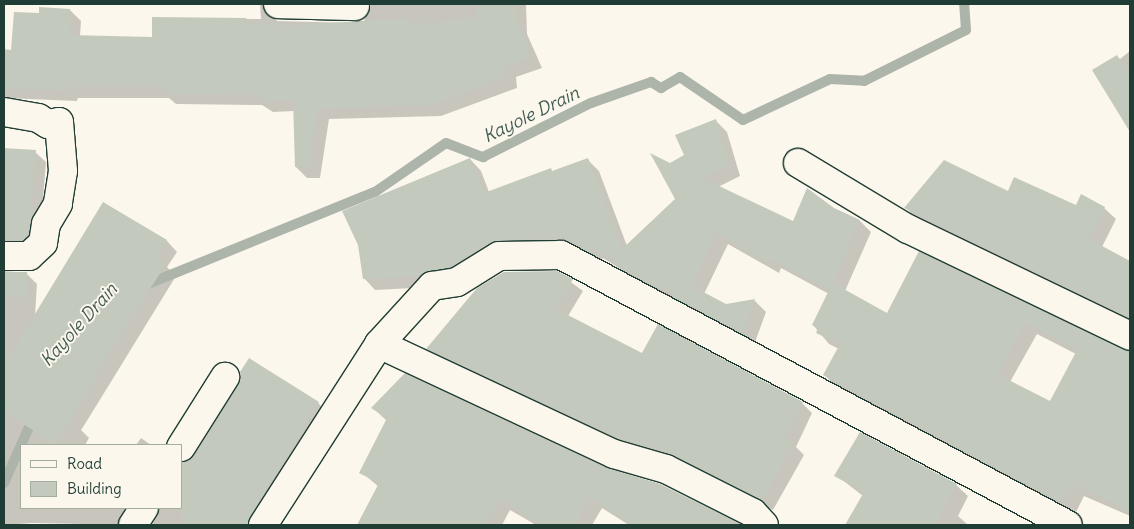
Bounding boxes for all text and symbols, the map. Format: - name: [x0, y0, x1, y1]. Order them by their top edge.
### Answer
- water label: Kayole Drain: [479, 82, 583, 148]
- water label: Kayole Drain: [36, 279, 122, 371]
- legend: [20, 444, 182, 509]
- text: Road: [67, 454, 102, 473]
- text: Building: [67, 479, 122, 498]

